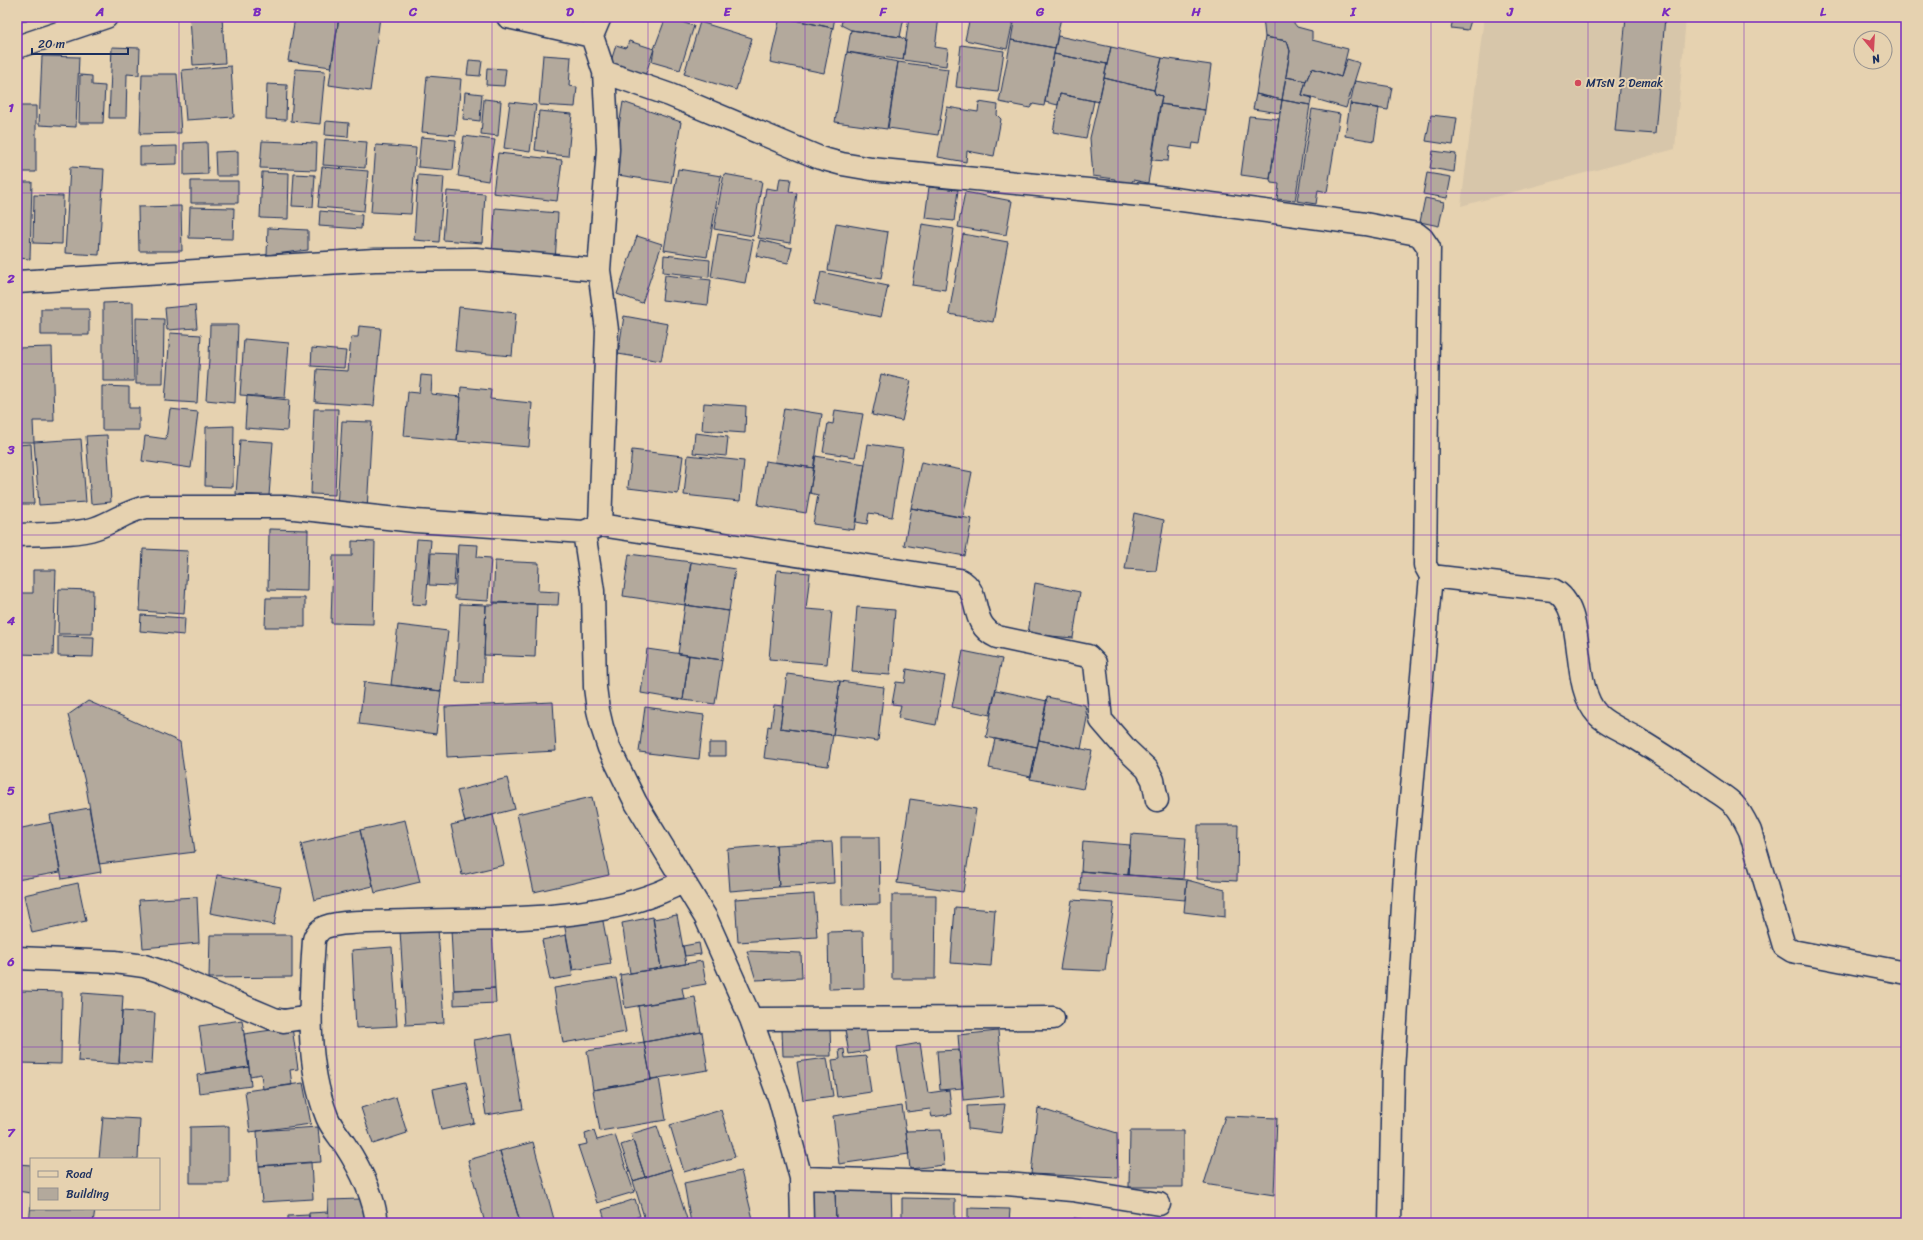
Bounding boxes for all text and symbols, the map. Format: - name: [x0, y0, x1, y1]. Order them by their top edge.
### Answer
- text: A: [95, 0, 104, 23]
- text: B: [253, 0, 262, 23]
- text: C: [408, 0, 418, 23]
- text: D: [566, 0, 574, 23]
- text: E: [723, 0, 732, 23]
- text: F: [878, 0, 887, 23]
- text: G: [1035, 0, 1045, 23]
- text: H: [1190, 0, 1201, 23]
- text: I: [1349, 0, 1357, 23]
- text: J: [1506, 0, 1514, 23]
- text: K: [1661, 0, 1671, 23]
- text: L: [1820, 0, 1827, 23]
- scale bar: [32, 30, 128, 56]
- north arrow: [1853, 30, 1893, 70]
- text: 20 m: [38, 33, 65, 55]
- text: N: [1869, 49, 1883, 69]
- place label: MTsN 2 Demak: [1586, 72, 1664, 94]
- marker: MTsN 2 Demak: [1573, 78, 1583, 88]
- text: 1: [8, 96, 14, 119]
- text: 2: [6, 267, 15, 290]
- text: 3: [6, 438, 15, 461]
- text: 4: [6, 609, 16, 632]
- text: 5: [7, 779, 15, 802]
- text: 6: [6, 950, 15, 973]
- text: 7: [7, 1121, 16, 1144]
- legend: [30, 1158, 160, 1210]
- text: Road: [66, 1163, 93, 1185]
- text: Building: [66, 1183, 109, 1205]

